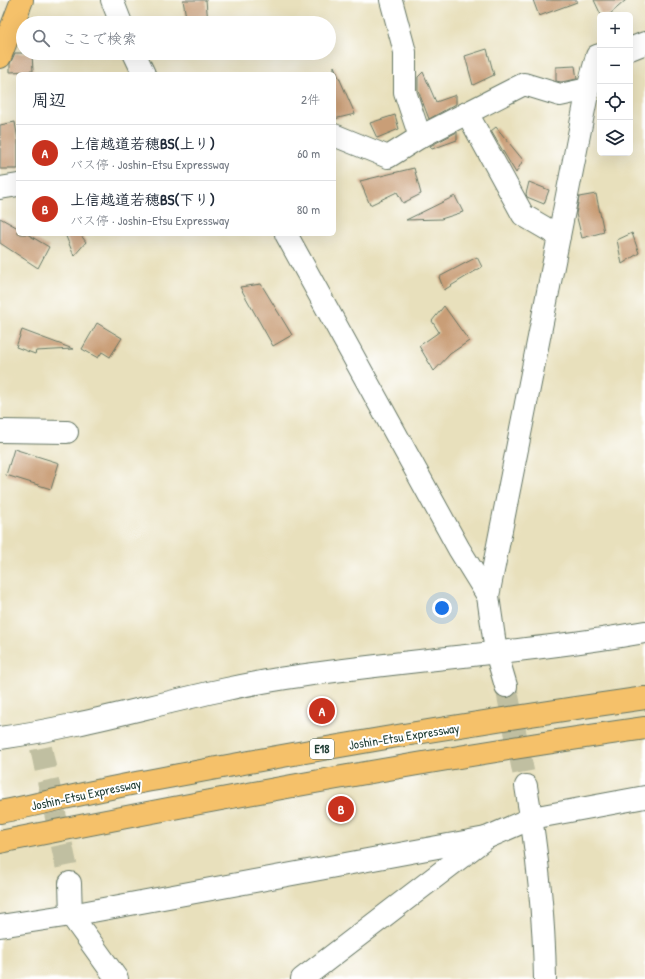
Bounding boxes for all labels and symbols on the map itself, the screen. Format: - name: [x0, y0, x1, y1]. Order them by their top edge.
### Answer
- your location: [432, 598, 452, 618]
- pin: A: [309, 696, 335, 726]
- street label: Joshin-Etsu Expressway: [347, 718, 461, 754]
- road number: E18: [310, 739, 334, 759]
- street label: Joshin-Etsu Expressway: [29, 773, 143, 814]
- pin: B: [328, 794, 354, 824]

